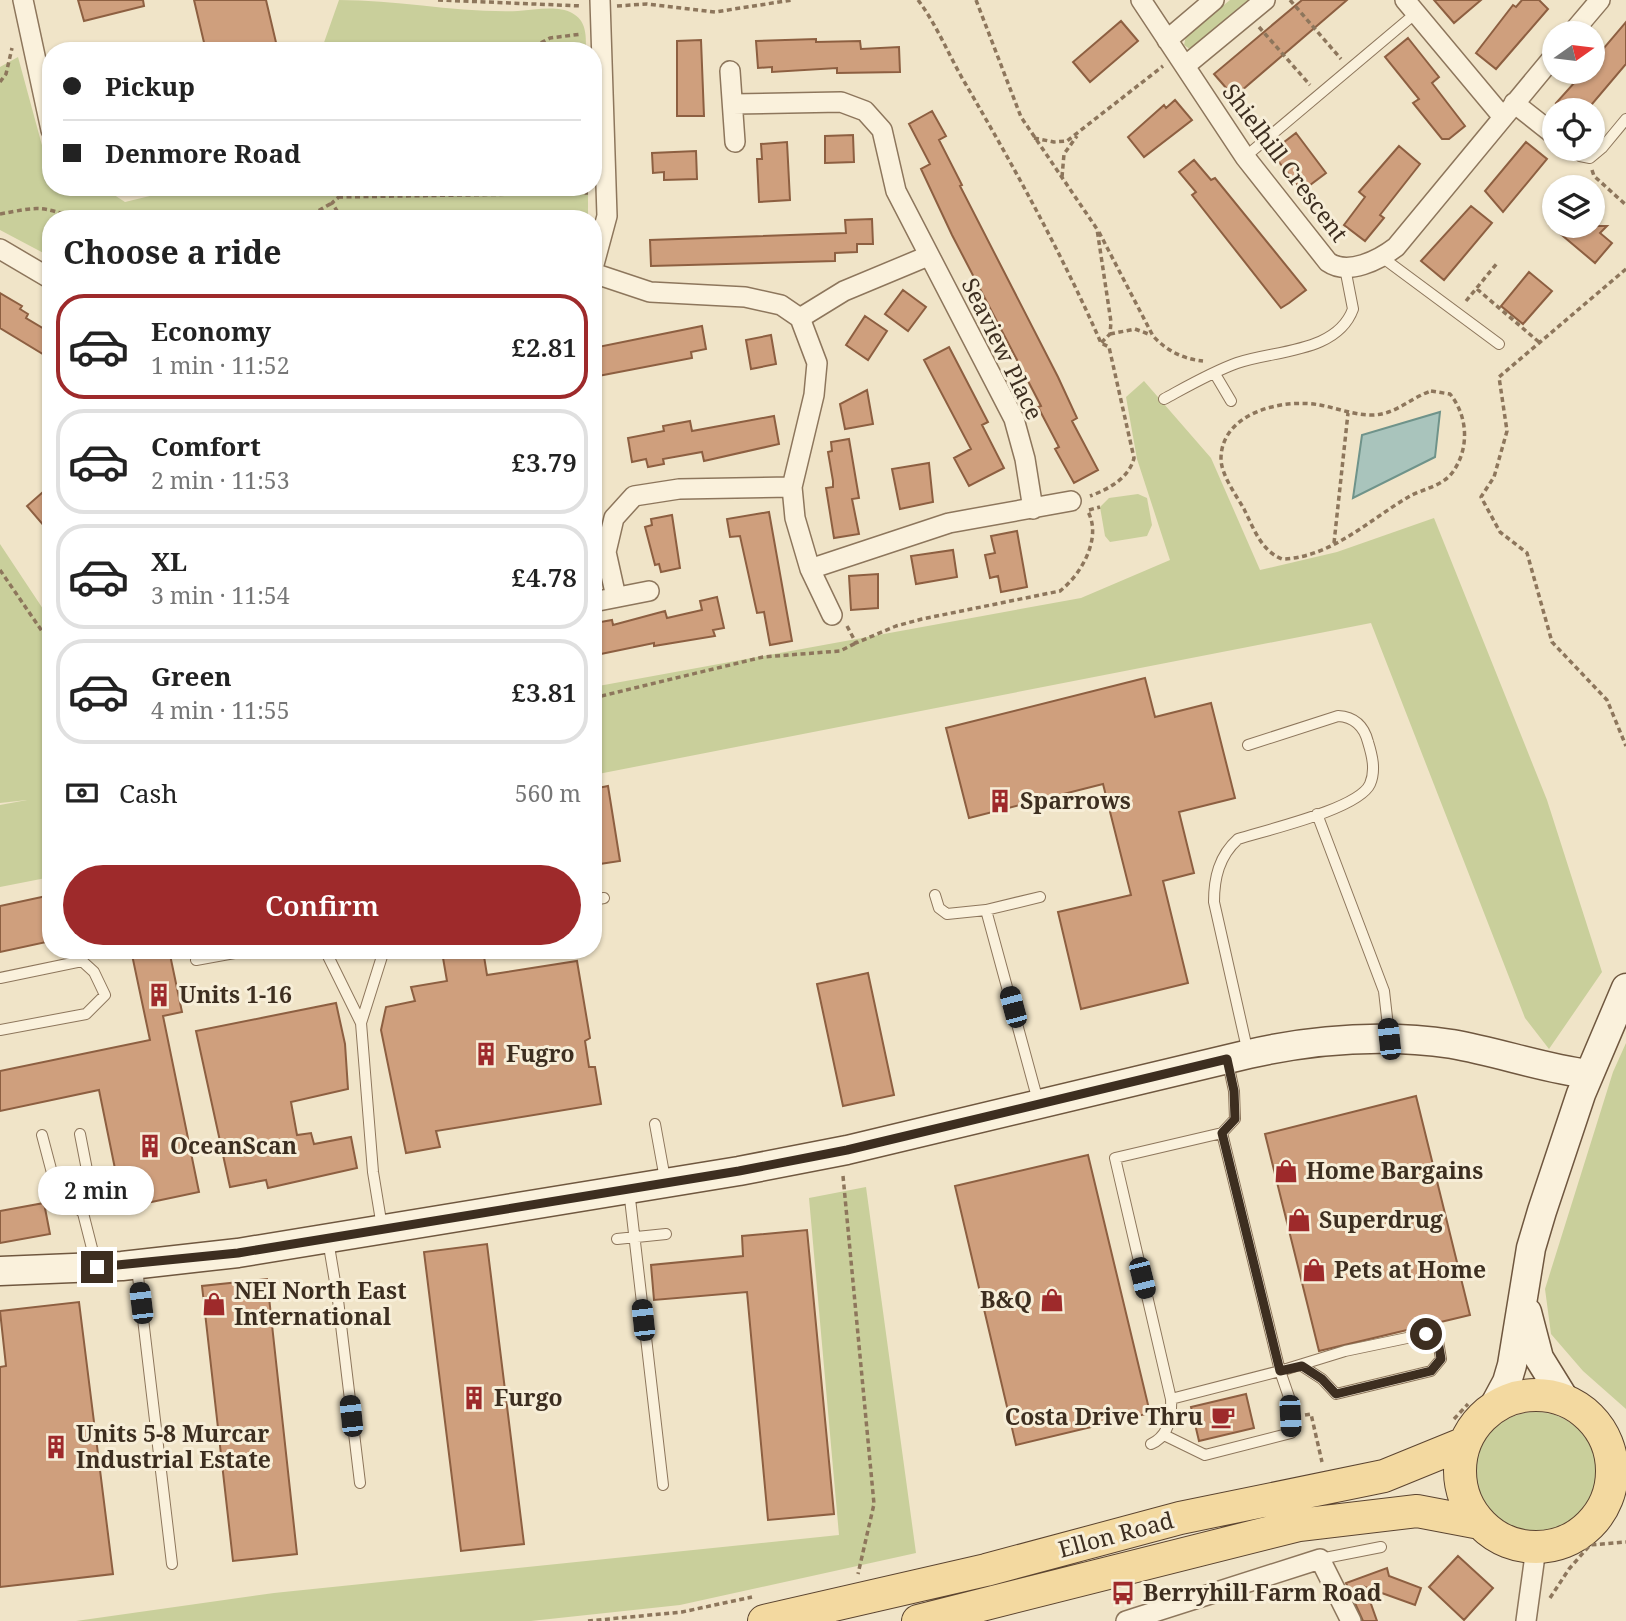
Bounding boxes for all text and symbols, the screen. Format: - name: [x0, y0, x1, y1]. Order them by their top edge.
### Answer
- north arrow: [1542, 21, 1605, 84]
- map controls: [1542, 21, 1605, 238]
- text: Pickup: [105, 68, 195, 104]
- street label: Shielhill Crescent: [1216, 77, 1356, 248]
- button: locate: [1542, 98, 1605, 161]
- text: Denmore Road: [105, 135, 301, 171]
- button: layers: [1542, 175, 1605, 238]
- text: Choose a ride: [63, 230, 282, 273]
- street label: Seaview Place: [955, 272, 1051, 425]
- text: Economy: [151, 313, 271, 349]
- icon: car: [67, 315, 130, 378]
- text: £2.81: [511, 329, 577, 365]
- text: 1 min · 11:52: [151, 349, 289, 381]
- text: Comfort: [151, 428, 261, 464]
- icon: car: [67, 430, 130, 493]
- text: £3.79: [511, 444, 577, 480]
- text: 2 min · 11:53: [151, 464, 289, 496]
- text: XL: [151, 543, 187, 579]
- icon: car: [67, 545, 130, 608]
- text: £4.78: [511, 559, 577, 595]
- text: 3 min · 11:54: [151, 579, 289, 611]
- text: Green: [151, 658, 232, 694]
- icon: car: [67, 660, 130, 723]
- text: £3.81: [511, 674, 577, 710]
- text: 4 min · 11:55: [151, 694, 289, 726]
- icon: cash: [63, 774, 101, 812]
- text: Cash: [119, 775, 178, 811]
- text: 560 m: [515, 777, 581, 809]
- place label: Sparrows: [1020, 784, 1131, 816]
- building icon: Sparrows: [986, 787, 1014, 815]
- button: Confirm: [63, 865, 581, 945]
- place label: Units 1-16: [179, 978, 292, 1010]
- building icon: Units 1-16: [145, 981, 173, 1009]
- car: [998, 984, 1029, 1030]
- car: [1377, 1017, 1402, 1061]
- place label: Fugro: [506, 1037, 575, 1069]
- building icon: Fugro: [472, 1040, 500, 1068]
- place label: OceanScan: [170, 1129, 297, 1161]
- building icon: OceanScan: [136, 1132, 164, 1160]
- place label: Home Bargains: [1306, 1154, 1483, 1186]
- shop icon: Home Bargains: [1272, 1157, 1300, 1185]
- callout: 2 min: [39, 1166, 155, 1214]
- text: 2 min: [64, 1174, 128, 1206]
- place label: Superdrug: [1319, 1203, 1443, 1235]
- shop icon: Superdrug: [1285, 1206, 1313, 1234]
- route end: [81, 1251, 113, 1283]
- place label: Pets at Home: [1334, 1253, 1486, 1285]
- car: [1127, 1255, 1158, 1301]
- shop icon: Pets at Home: [1300, 1256, 1328, 1284]
- place label: NEI North East International: [234, 1274, 406, 1332]
- car: [129, 1281, 154, 1325]
- place label: B&Q: [980, 1283, 1032, 1315]
- shop icon: B&Q: [1038, 1286, 1066, 1314]
- shop icon: NEI North East International: [200, 1290, 228, 1318]
- car: [631, 1298, 656, 1342]
- route start: [1410, 1318, 1442, 1350]
- place label: Furgo: [494, 1381, 563, 1413]
- building icon: Furgo: [460, 1384, 488, 1412]
- car: [339, 1394, 364, 1438]
- car: [1279, 1394, 1302, 1438]
- place label: Costa Drive Thru: [1005, 1400, 1203, 1432]
- cafe icon: Costa Drive Thru: [1209, 1403, 1237, 1431]
- place label: Units 5-8 Murcar Industrial Estate: [76, 1417, 271, 1475]
- building icon: Units 5-8 Murcar Industrial Estate: [42, 1433, 70, 1461]
- street label: Ellon Road: [1055, 1503, 1177, 1565]
- place label: Berryhill Farm Road: [1143, 1576, 1382, 1608]
- bus stop icon: Berryhill Farm Road: [1109, 1579, 1137, 1607]

